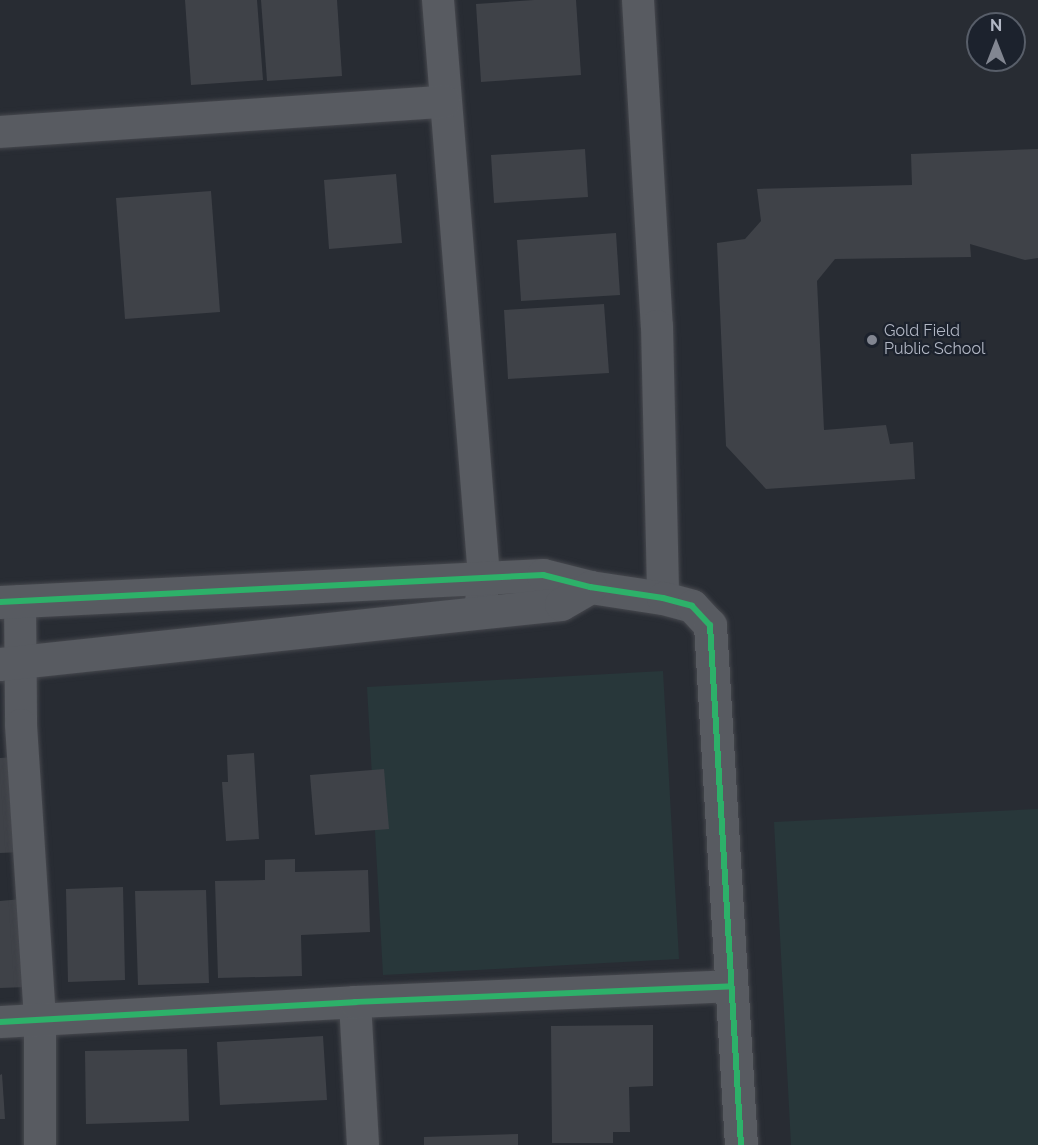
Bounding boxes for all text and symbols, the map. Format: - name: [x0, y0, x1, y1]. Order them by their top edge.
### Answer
- north arrow: [966, 12, 1026, 72]
- text: N: [990, 16, 1002, 35]
- place label: Gold Field Public School: [884, 321, 985, 359]
- marker: Gold Field Public School: [865, 333, 879, 347]

